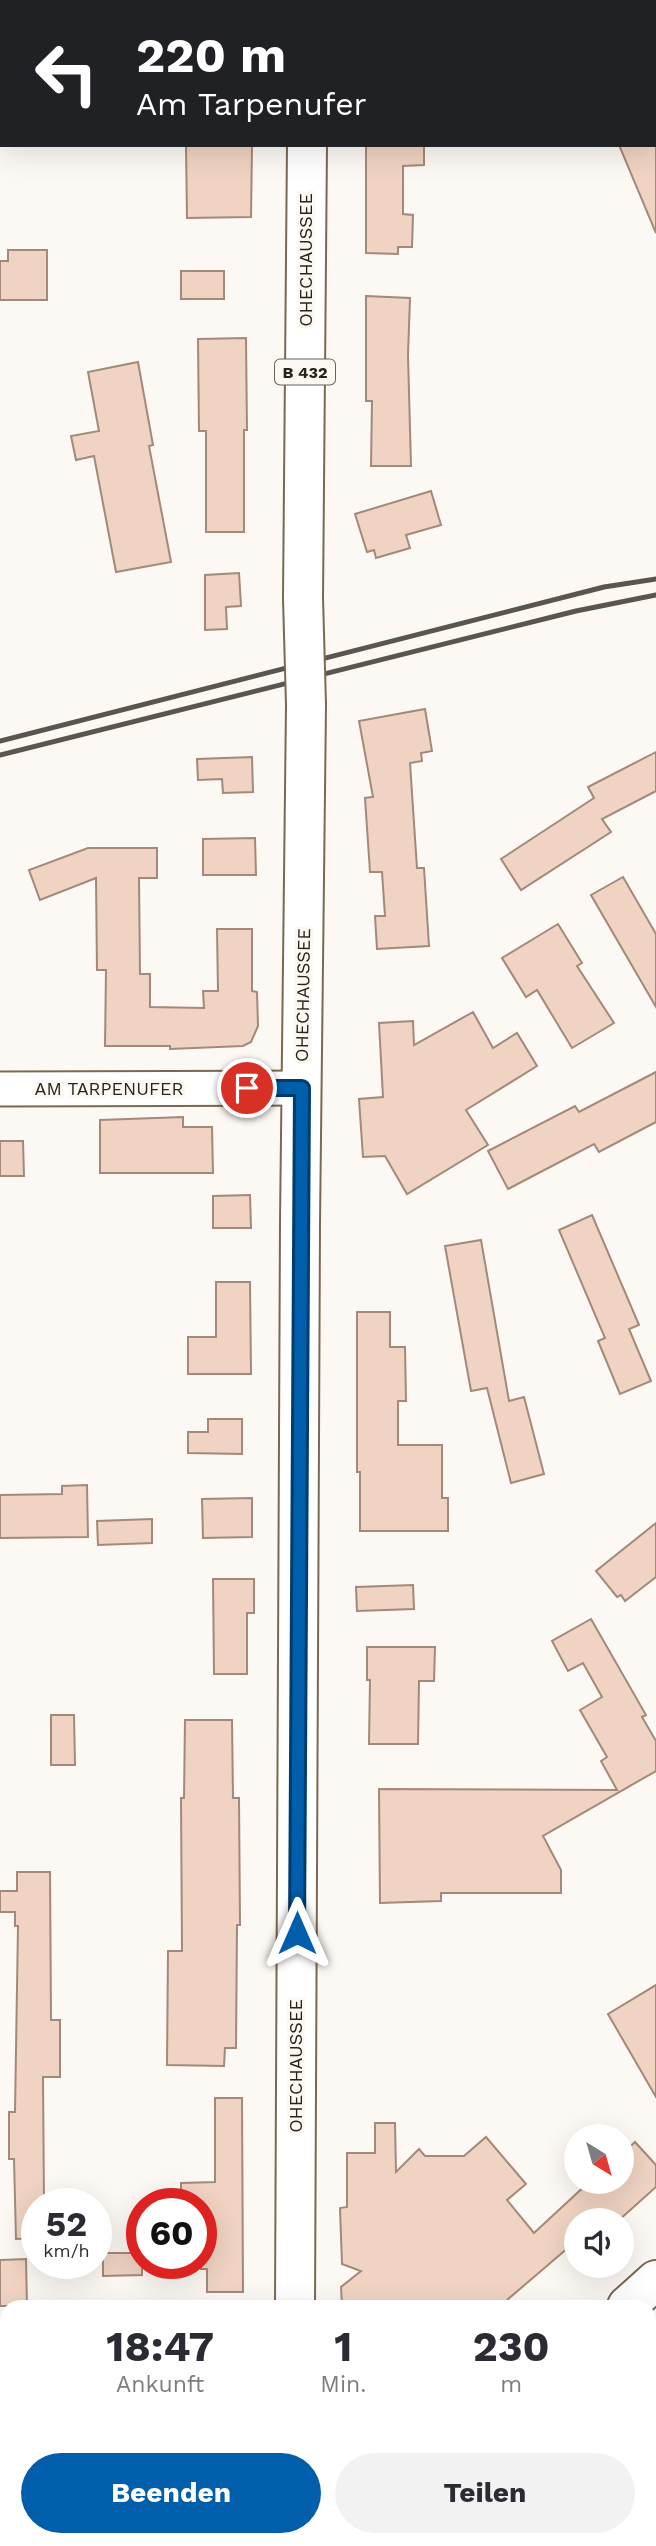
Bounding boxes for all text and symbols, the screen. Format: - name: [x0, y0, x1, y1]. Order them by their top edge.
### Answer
- text: 220 m: [136, 26, 286, 84]
- icon: left: [21, 28, 112, 119]
- text: Am Tarpenufer: [136, 85, 367, 123]
- street label: OHECHAUSSEE: [295, 193, 316, 327]
- road number: B 432: [275, 360, 335, 384]
- street label: OHECHAUSSEE: [291, 928, 314, 1062]
- pin: [217, 1058, 277, 1118]
- icon: arrive: [228, 1069, 266, 1107]
- street label: AM TARPENUFER: [35, 1078, 183, 1099]
- position arrow: [260, 1896, 334, 1970]
- street label: OHECHAUSSEE: [285, 1999, 306, 2133]
- north arrow: [564, 2124, 634, 2194]
- map controls: [564, 2124, 634, 2278]
- speed limit sign: 60: [126, 2188, 217, 2279]
- text: 52: [46, 2203, 87, 2245]
- button: sound: [564, 2208, 634, 2278]
- text: km/h: [43, 2240, 90, 2261]
- text: 18:47: [106, 2322, 214, 2371]
- text: 1: [334, 2322, 352, 2371]
- text: 230: [473, 2322, 550, 2371]
- text: Ankunft: [116, 2371, 204, 2398]
- text: Min.: [320, 2371, 366, 2398]
- text: m: [500, 2371, 522, 2398]
- button: Beenden: [21, 2453, 321, 2533]
- button: Teilen: [335, 2453, 635, 2533]

